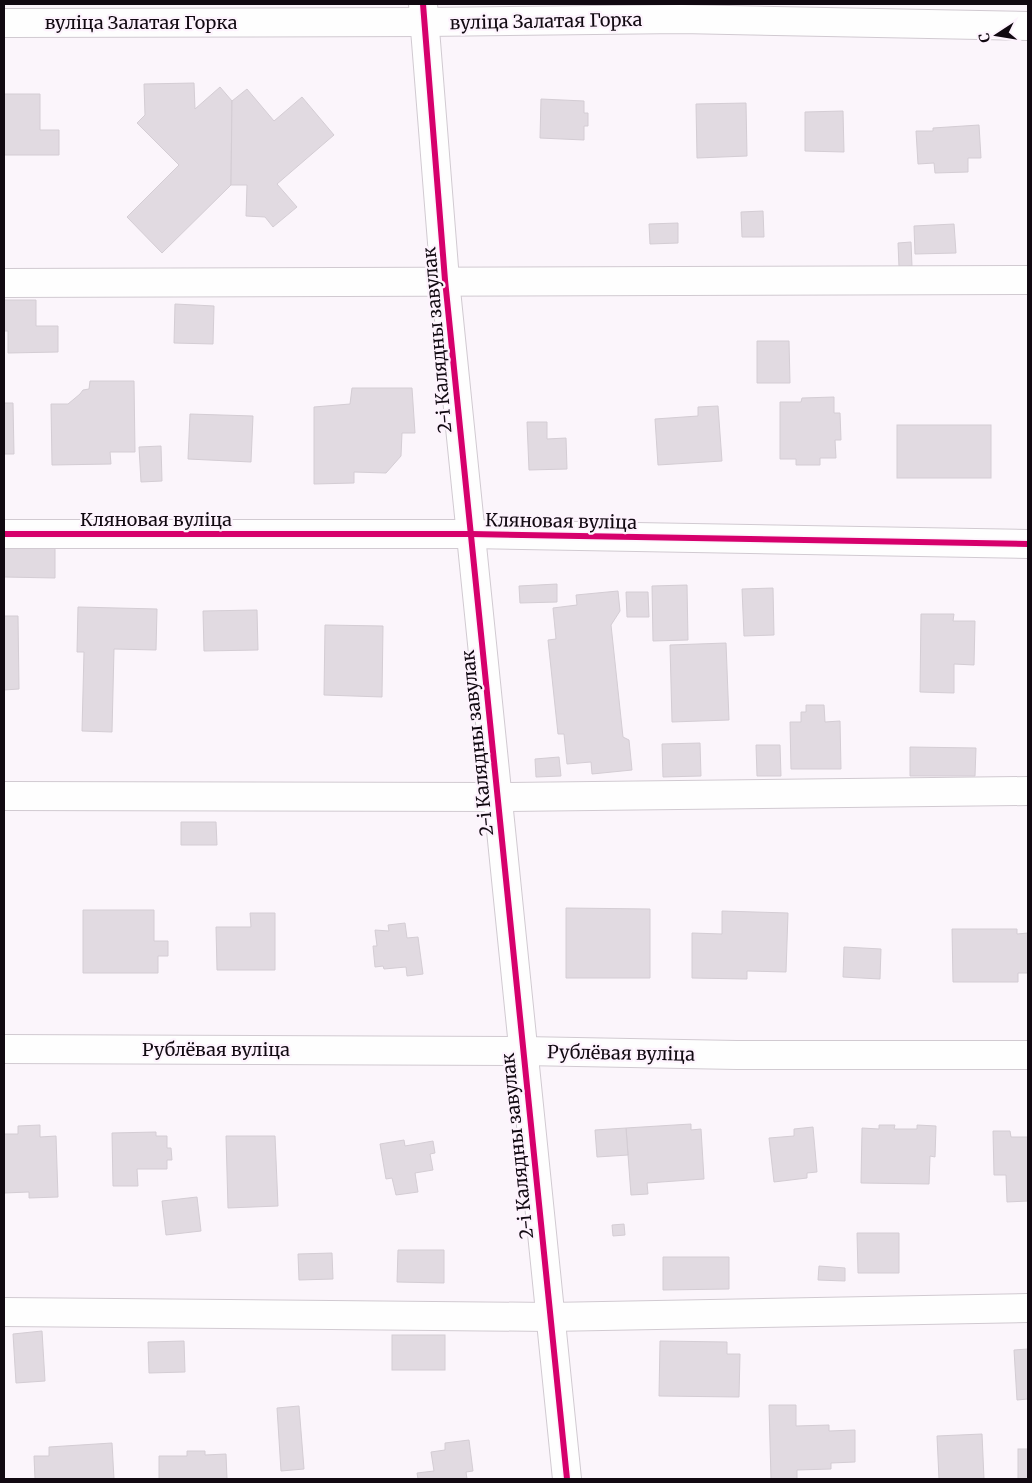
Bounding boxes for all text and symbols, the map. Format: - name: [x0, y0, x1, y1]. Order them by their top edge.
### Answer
- street label: вуліца Залатая Горка: [449, 8, 643, 34]
- north arrow: [972, 10, 1022, 60]
- street label: вуліца Залатая Горка: [45, 11, 238, 34]
- text: С: [975, 31, 994, 44]
- street label: 2-і Калядны завулак: [417, 245, 457, 434]
- street label: Кляновая вуліца: [80, 508, 232, 531]
- street label: Кляновая вуліца: [485, 508, 638, 534]
- street label: 2-і Калядны завулак: [456, 648, 498, 837]
- street label: Рублёвая вуліца: [142, 1038, 290, 1061]
- street label: Рублёвая вуліца: [547, 1040, 695, 1066]
- street label: 2-і Калядны завулак: [496, 1051, 538, 1240]

